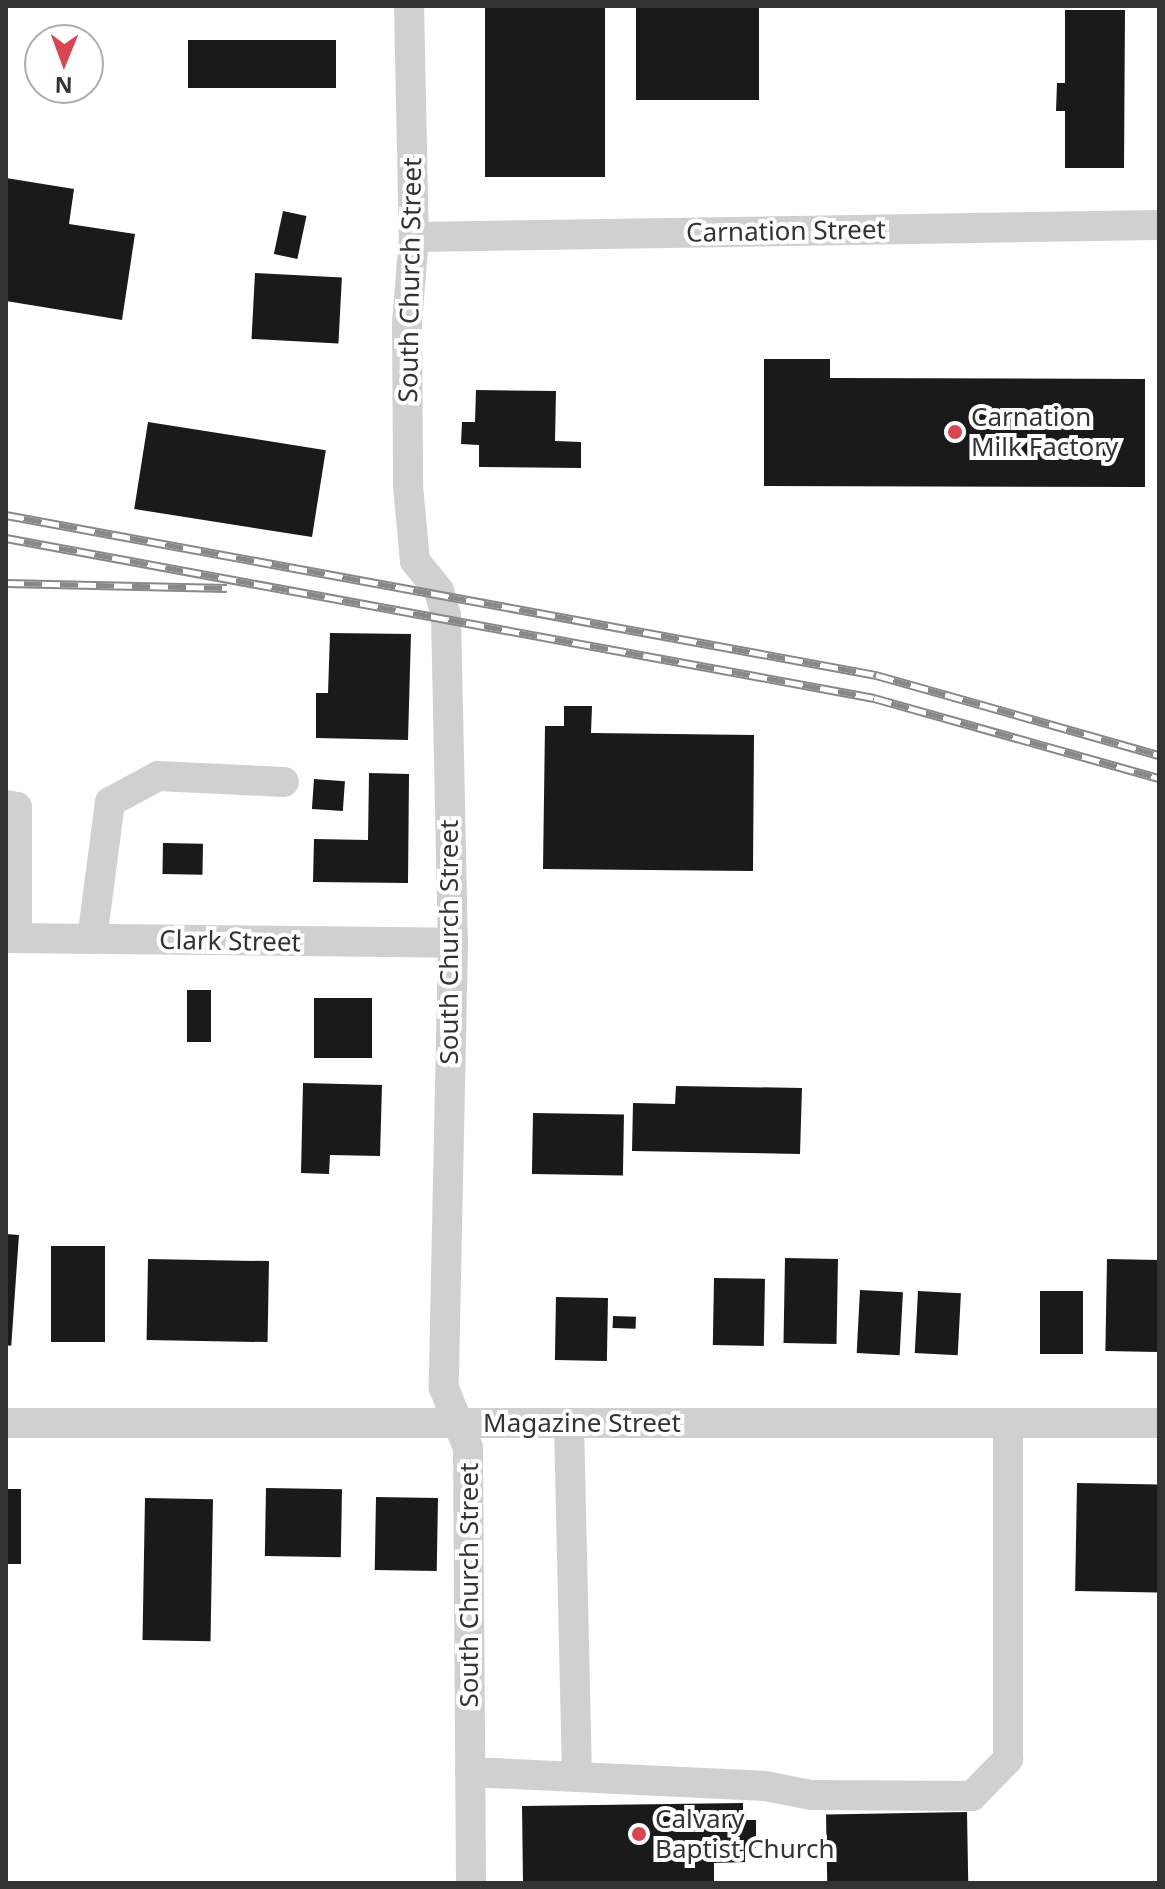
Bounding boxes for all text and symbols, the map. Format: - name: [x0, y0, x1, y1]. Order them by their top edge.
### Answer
- north arrow: [24, 24, 104, 104]
- text: N: [54, 71, 73, 101]
- street label: South Church Street: [392, 157, 428, 403]
- street label: Carnation Street: [686, 214, 886, 248]
- place label: Carnation Milk Factory: [971, 401, 1118, 462]
- marker: Carnation Milk Factory: [946, 423, 964, 441]
- street label: South Church Street: [433, 820, 465, 1064]
- street label: Clark Street: [159, 924, 301, 958]
- street label: Magazine Street: [483, 1407, 681, 1439]
- street label: South Church Street: [453, 1463, 485, 1707]
- place label: Calvary Baptist Church: [655, 1803, 835, 1864]
- marker: Calvary Baptist Church: [630, 1825, 648, 1843]

